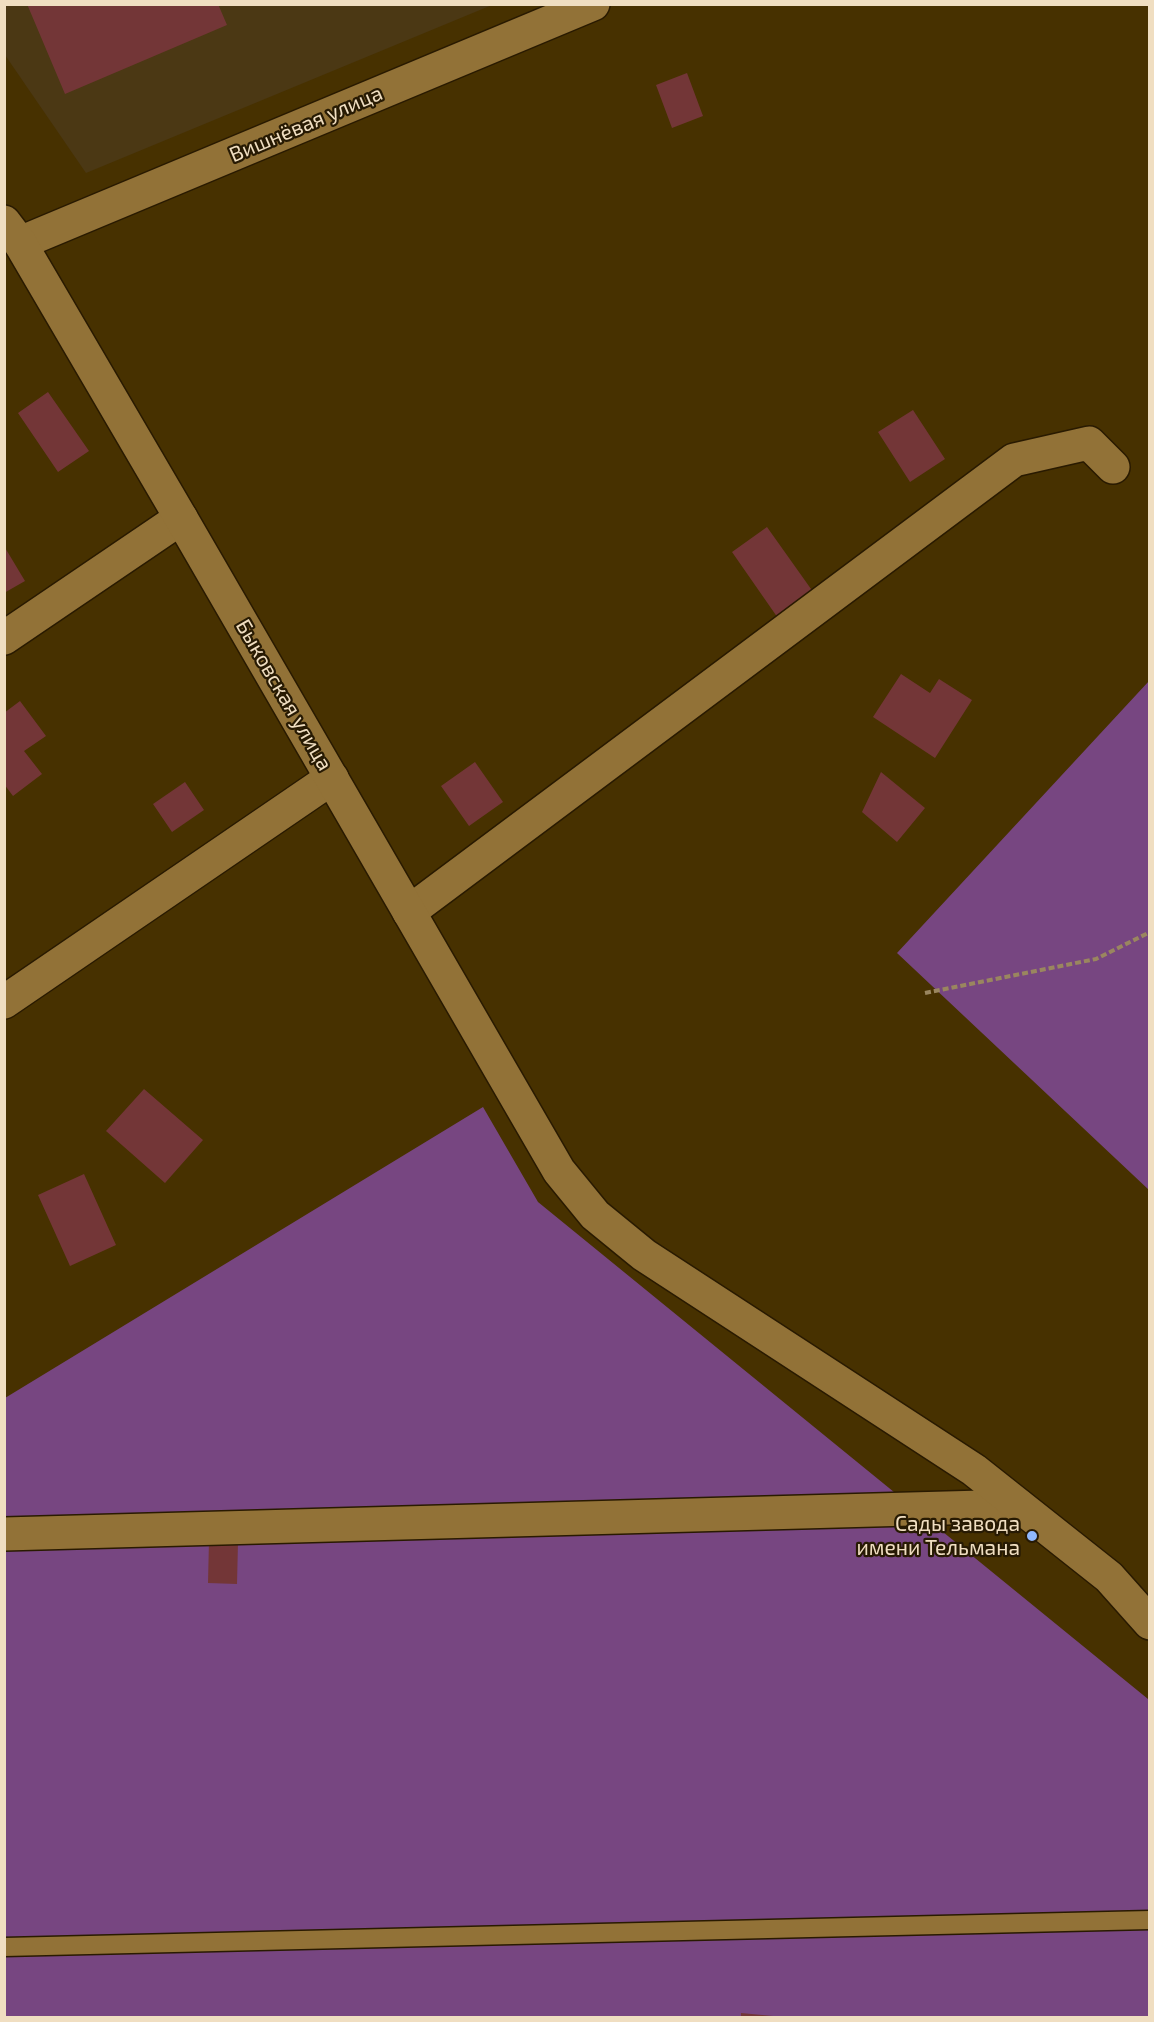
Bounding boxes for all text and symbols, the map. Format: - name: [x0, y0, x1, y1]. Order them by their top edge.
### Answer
- street label: Вишнёвая улица: [226, 80, 386, 168]
- street label: Быковская улица: [230, 615, 338, 775]
- place label: Сады завода имени Тельмана: [856, 1511, 1020, 1561]
- marker: Сады завода имени Тельмана: [1025, 1529, 1039, 1543]

